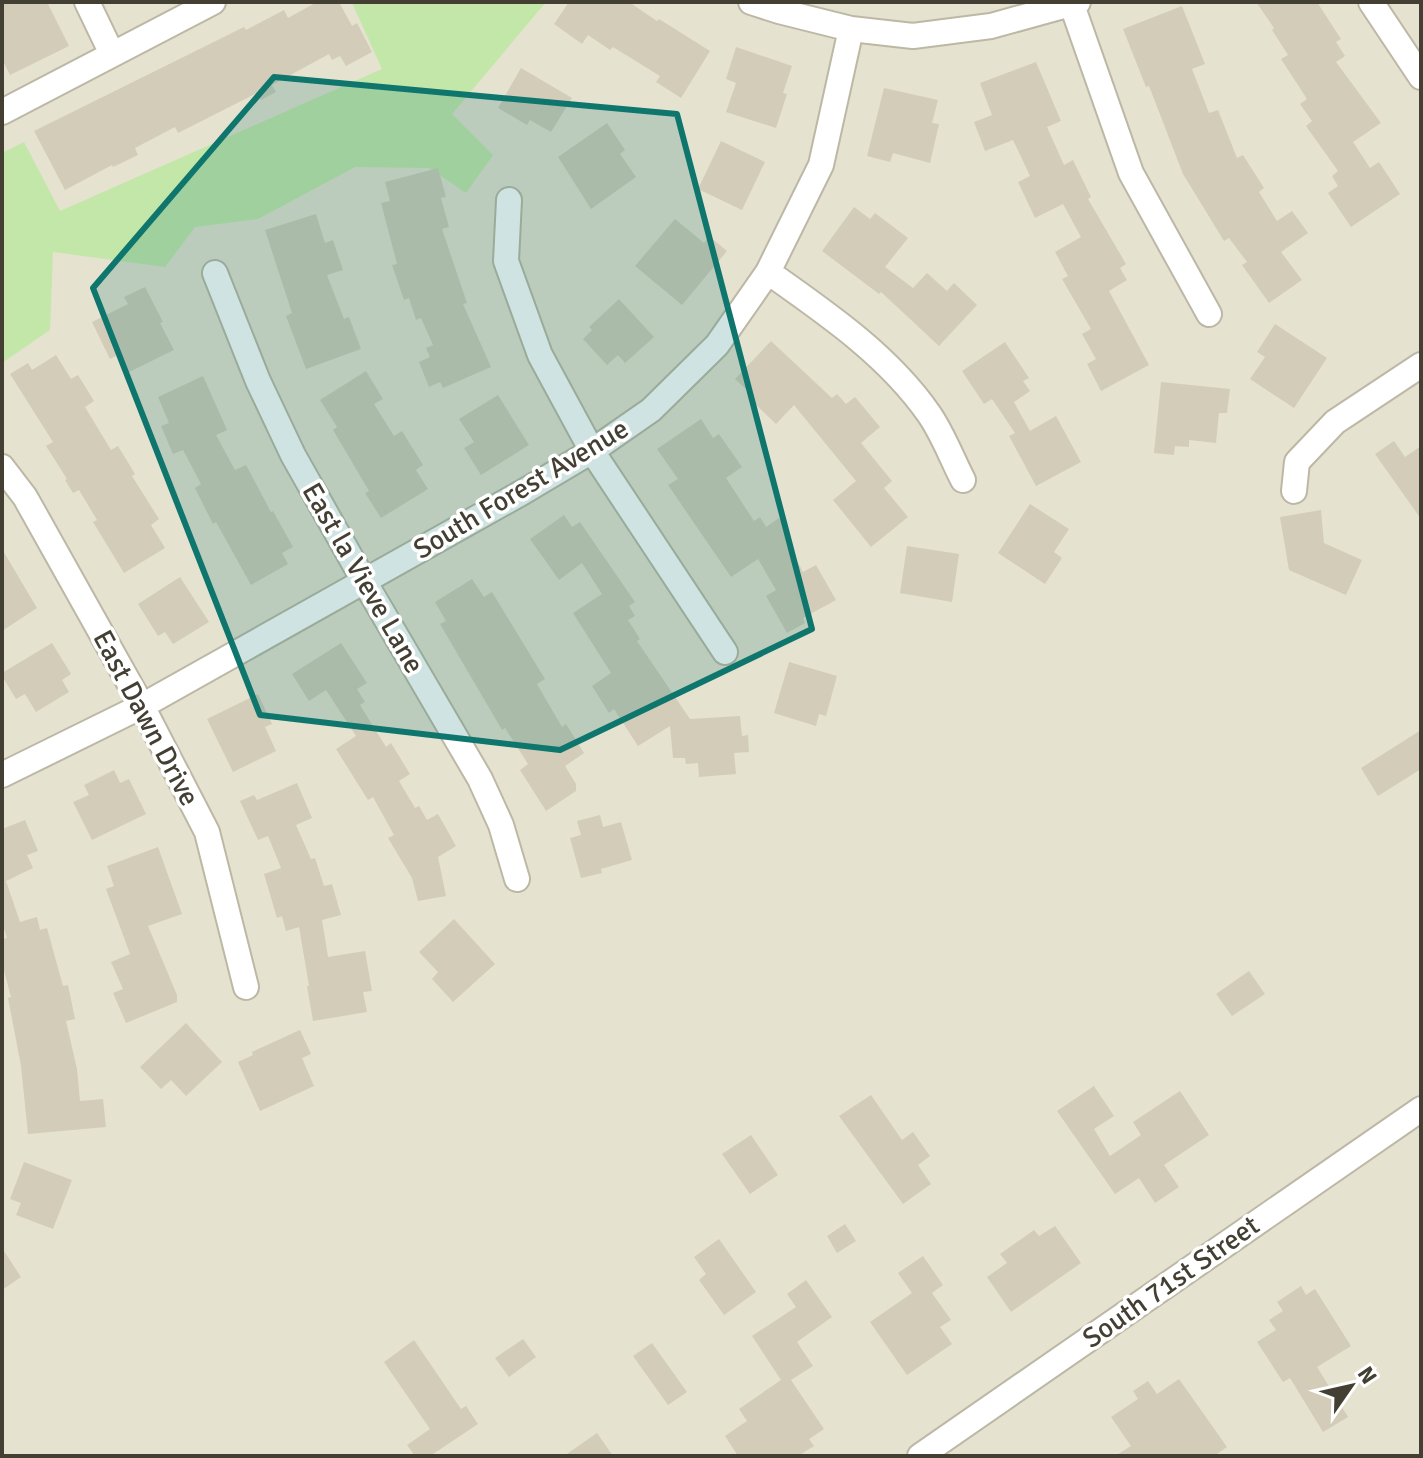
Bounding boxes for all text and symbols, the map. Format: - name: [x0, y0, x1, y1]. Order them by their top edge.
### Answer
- street label: South Forest Avenue: [407, 411, 635, 567]
- street label: East la Vieve Lane: [295, 477, 431, 679]
- street label: East Dawn Drive: [85, 624, 207, 812]
- street label: South 71st Street: [1076, 1208, 1266, 1356]
- north arrow: [1311, 1346, 1391, 1426]
- text: N: [1352, 1361, 1383, 1389]

